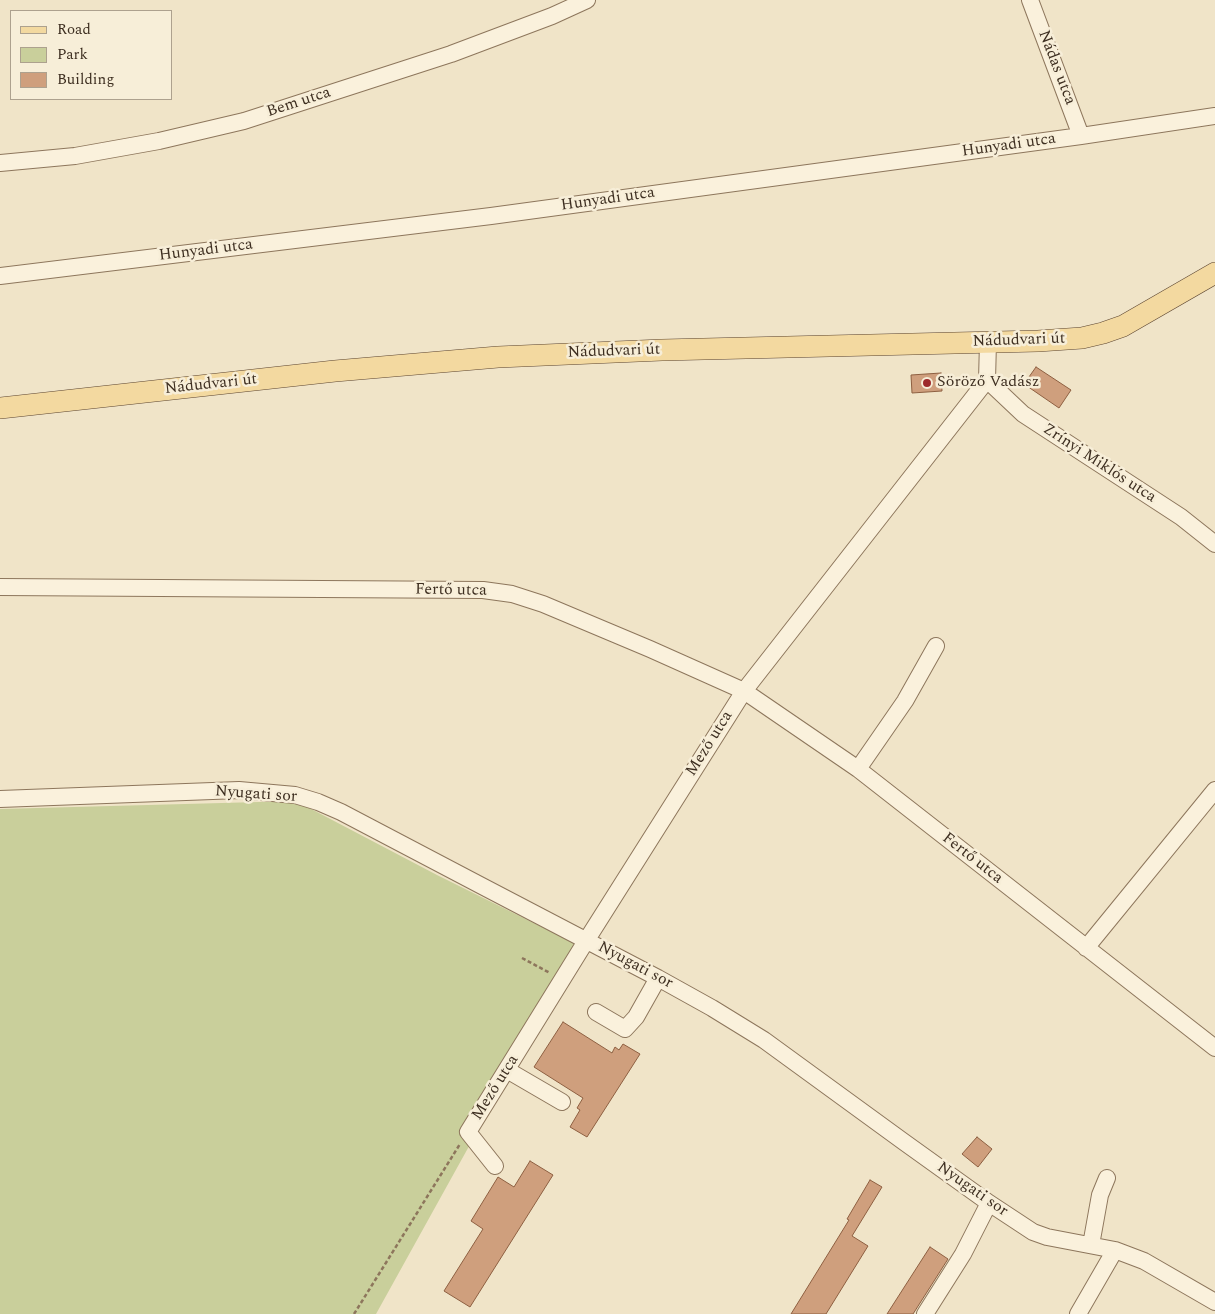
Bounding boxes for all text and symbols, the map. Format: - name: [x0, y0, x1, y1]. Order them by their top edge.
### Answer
- legend: [10, 10, 172, 100]
- text: Road: [57, 18, 91, 41]
- street label: Nádas utca: [1033, 28, 1079, 108]
- text: Park: [57, 43, 88, 66]
- text: Building: [57, 68, 114, 91]
- street label: Bem utca: [264, 84, 334, 122]
- street label: Hunyadi utca: [961, 130, 1057, 162]
- street label: Hunyadi utca: [560, 184, 656, 216]
- street label: Hunyadi utca: [158, 236, 254, 266]
- street label: Nádudvari út: [972, 330, 1066, 352]
- street label: Nádudvari út: [567, 341, 661, 363]
- street label: Nádudvari út: [164, 371, 258, 399]
- place label: Söröző Vadász: [937, 373, 1040, 393]
- marker: Söröző Vadász: [921, 377, 933, 389]
- street label: Zrínyi Miklós utca: [1039, 420, 1159, 508]
- street label: Fertő utca: [415, 581, 487, 601]
- street label: Mező utca: [682, 708, 738, 780]
- street label: Nyugati sor: [214, 783, 298, 807]
- street label: Fertő utca: [938, 829, 1006, 889]
- street label: Nyugati sor: [594, 938, 676, 994]
- street label: Mező utca: [468, 1052, 524, 1124]
- street label: Nyugati sor: [933, 1159, 1011, 1221]

